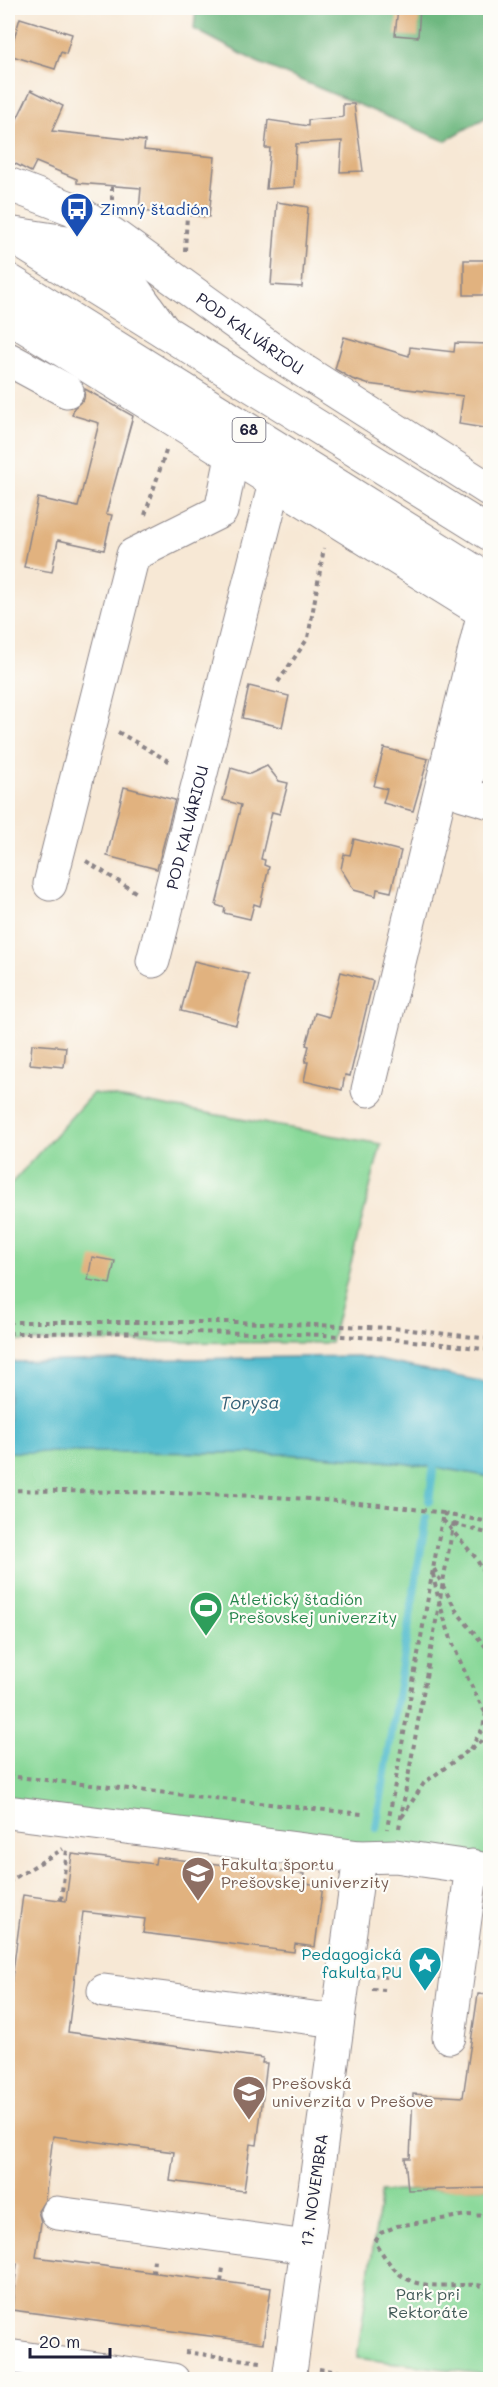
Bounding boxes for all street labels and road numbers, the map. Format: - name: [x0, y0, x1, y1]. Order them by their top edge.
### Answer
- street label: POD KALVÁRIOU: [192, 287, 308, 378]
- road number: 68: [232, 418, 266, 442]
- street label: POD KALVÁRIOU: [161, 763, 213, 891]
- street label: 17. NOVEMBRA: [295, 2132, 332, 2248]

